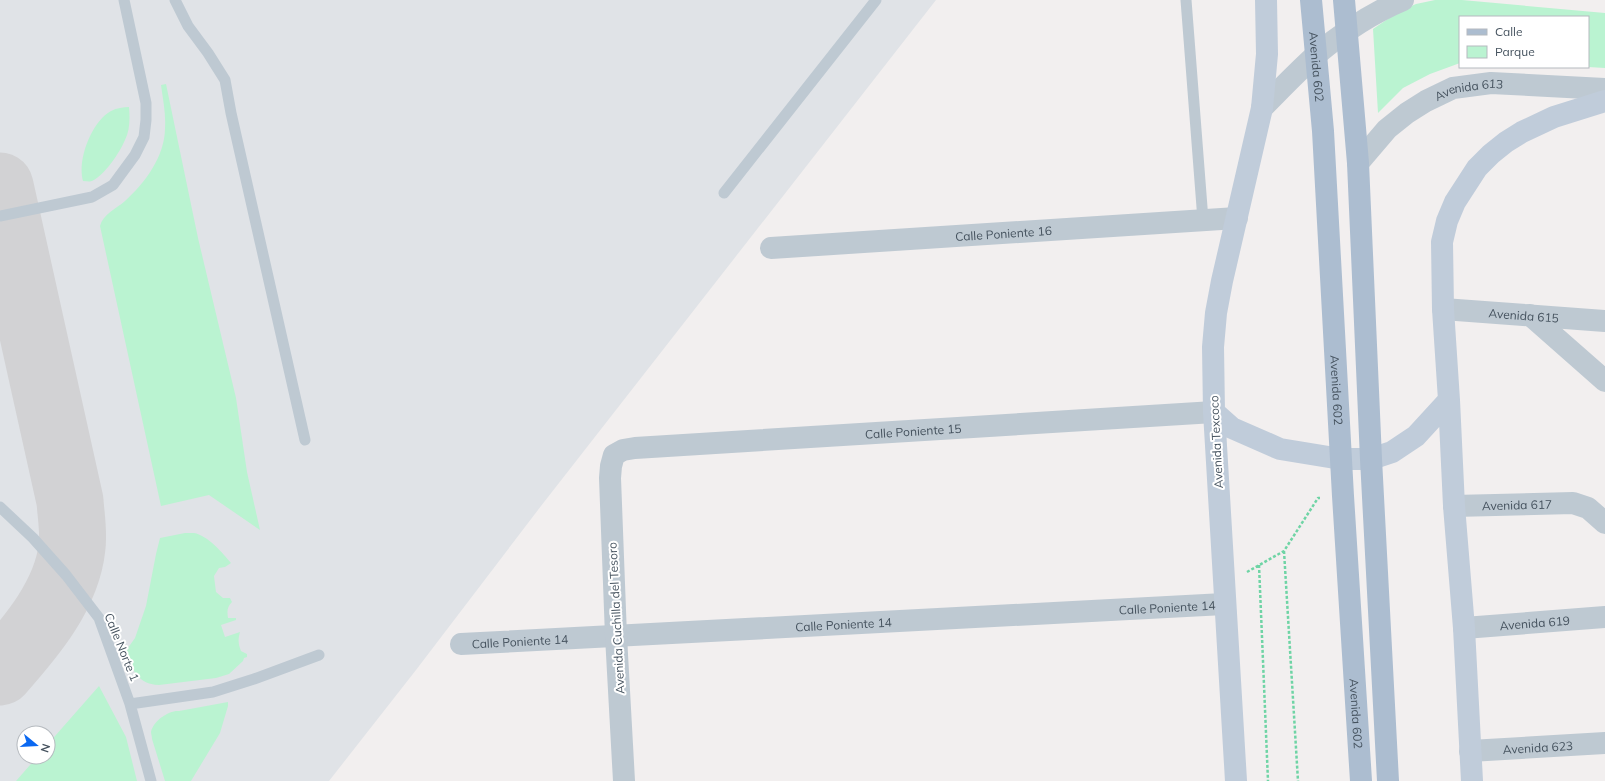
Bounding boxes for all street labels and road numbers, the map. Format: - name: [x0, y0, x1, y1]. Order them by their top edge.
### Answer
- street label: Avenida 602: [1306, 31, 1328, 102]
- street label: Avenida 613: [1432, 75, 1504, 103]
- street label: Calle Poniente 16: [955, 222, 1052, 244]
- street label: Avenida 615: [1488, 305, 1559, 325]
- street label: Avenida 602: [1328, 355, 1347, 426]
- street label: Avenida Texcoco: [1206, 395, 1226, 489]
- street label: Calle Poniente 15: [864, 420, 962, 441]
- street label: Avenida 617: [1482, 496, 1552, 513]
- street label: Avenida Cuchilla del Tesoro: [605, 542, 627, 694]
- street label: Calle Poniente 14: [1118, 597, 1216, 617]
- street label: Calle Norte 1: [102, 611, 142, 683]
- street label: Avenida 619: [1499, 612, 1570, 633]
- street label: Calle Poniente 14: [795, 614, 892, 634]
- street label: Calle Poniente 14: [471, 631, 569, 651]
- street label: Avenida 602: [1347, 678, 1366, 749]
- street label: Avenida 623: [1502, 737, 1573, 757]

